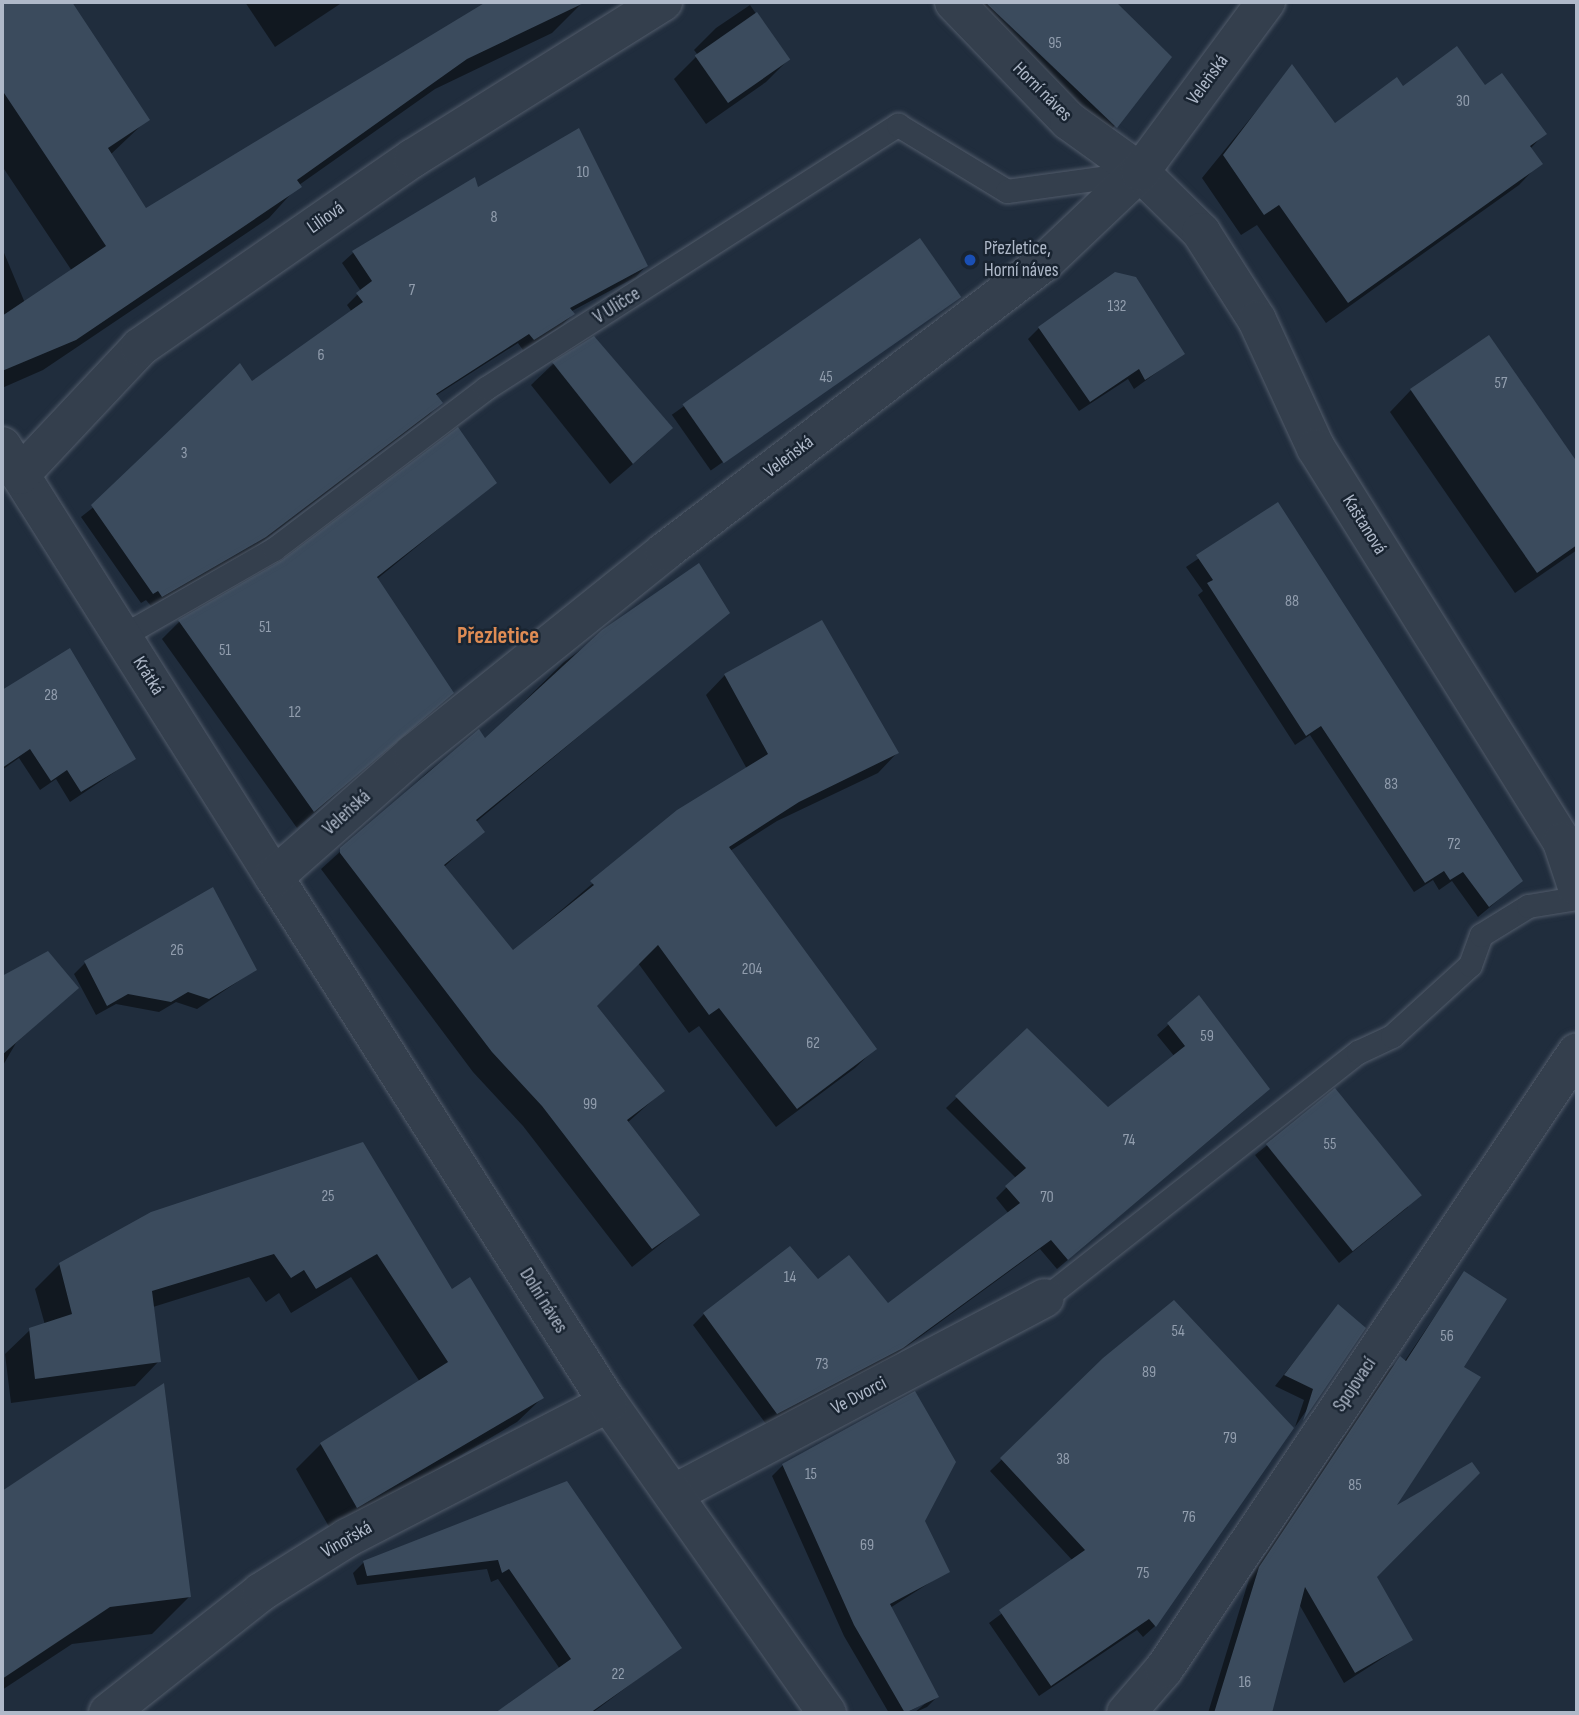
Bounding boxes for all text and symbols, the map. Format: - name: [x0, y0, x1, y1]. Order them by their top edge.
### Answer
- house number: 95: [1048, 34, 1062, 54]
- street label: Veleňská: [1182, 51, 1234, 109]
- street label: Horní náves: [1008, 58, 1076, 126]
- house number: 30: [1456, 92, 1470, 112]
- house number: 10: [577, 163, 589, 183]
- street label: Liliová: [303, 197, 349, 239]
- house number: 8: [490, 208, 498, 228]
- place label: Přezletice, Horní náves: [984, 238, 1059, 282]
- marker: Přezletice, Horní náves: [962, 252, 978, 268]
- house number: 7: [409, 281, 415, 301]
- street label: V Uličce: [589, 283, 645, 329]
- house number: 132: [1108, 297, 1126, 317]
- house number: 6: [317, 346, 325, 366]
- house number: 45: [819, 368, 833, 388]
- house number: 57: [1495, 374, 1507, 394]
- street label: Veleňská: [760, 431, 818, 483]
- house number: 3: [181, 444, 187, 464]
- street label: Kaštanová: [1337, 491, 1391, 559]
- house number: 88: [1285, 592, 1299, 612]
- house number: 51: [259, 618, 271, 638]
- district label: Přezletice: [457, 622, 539, 650]
- house number: 51: [219, 641, 231, 661]
- street label: Krátká: [127, 652, 169, 700]
- house number: 28: [44, 686, 58, 706]
- house number: 12: [289, 703, 301, 723]
- house number: 83: [1384, 775, 1398, 795]
- street label: Veleňská: [318, 786, 376, 840]
- house number: 72: [1448, 835, 1460, 855]
- house number: 26: [170, 941, 184, 961]
- house number: 204: [742, 960, 762, 980]
- house number: 59: [1200, 1027, 1214, 1047]
- house number: 62: [806, 1034, 820, 1054]
- house number: 99: [583, 1095, 597, 1115]
- house number: 74: [1123, 1131, 1135, 1151]
- house number: 55: [1324, 1135, 1336, 1155]
- house number: 25: [321, 1187, 335, 1207]
- house number: 70: [1040, 1188, 1054, 1208]
- street label: Dolní náves: [514, 1264, 572, 1338]
- house number: 14: [784, 1268, 796, 1288]
- house number: 54: [1171, 1322, 1185, 1342]
- house number: 56: [1440, 1327, 1454, 1347]
- street label: Spojovací: [1329, 1354, 1381, 1416]
- house number: 73: [815, 1355, 829, 1375]
- house number: 89: [1142, 1363, 1156, 1383]
- street label: Ve Dvorci: [827, 1372, 891, 1420]
- house number: 79: [1223, 1429, 1237, 1449]
- house number: 38: [1056, 1450, 1070, 1470]
- house number: 15: [805, 1465, 817, 1485]
- house number: 85: [1348, 1476, 1362, 1496]
- house number: 76: [1182, 1508, 1196, 1528]
- street label: Vinořská: [318, 1516, 376, 1564]
- house number: 69: [860, 1536, 874, 1556]
- house number: 75: [1137, 1564, 1149, 1584]
- house number: 22: [611, 1665, 625, 1685]
- house number: 16: [1239, 1673, 1251, 1693]

